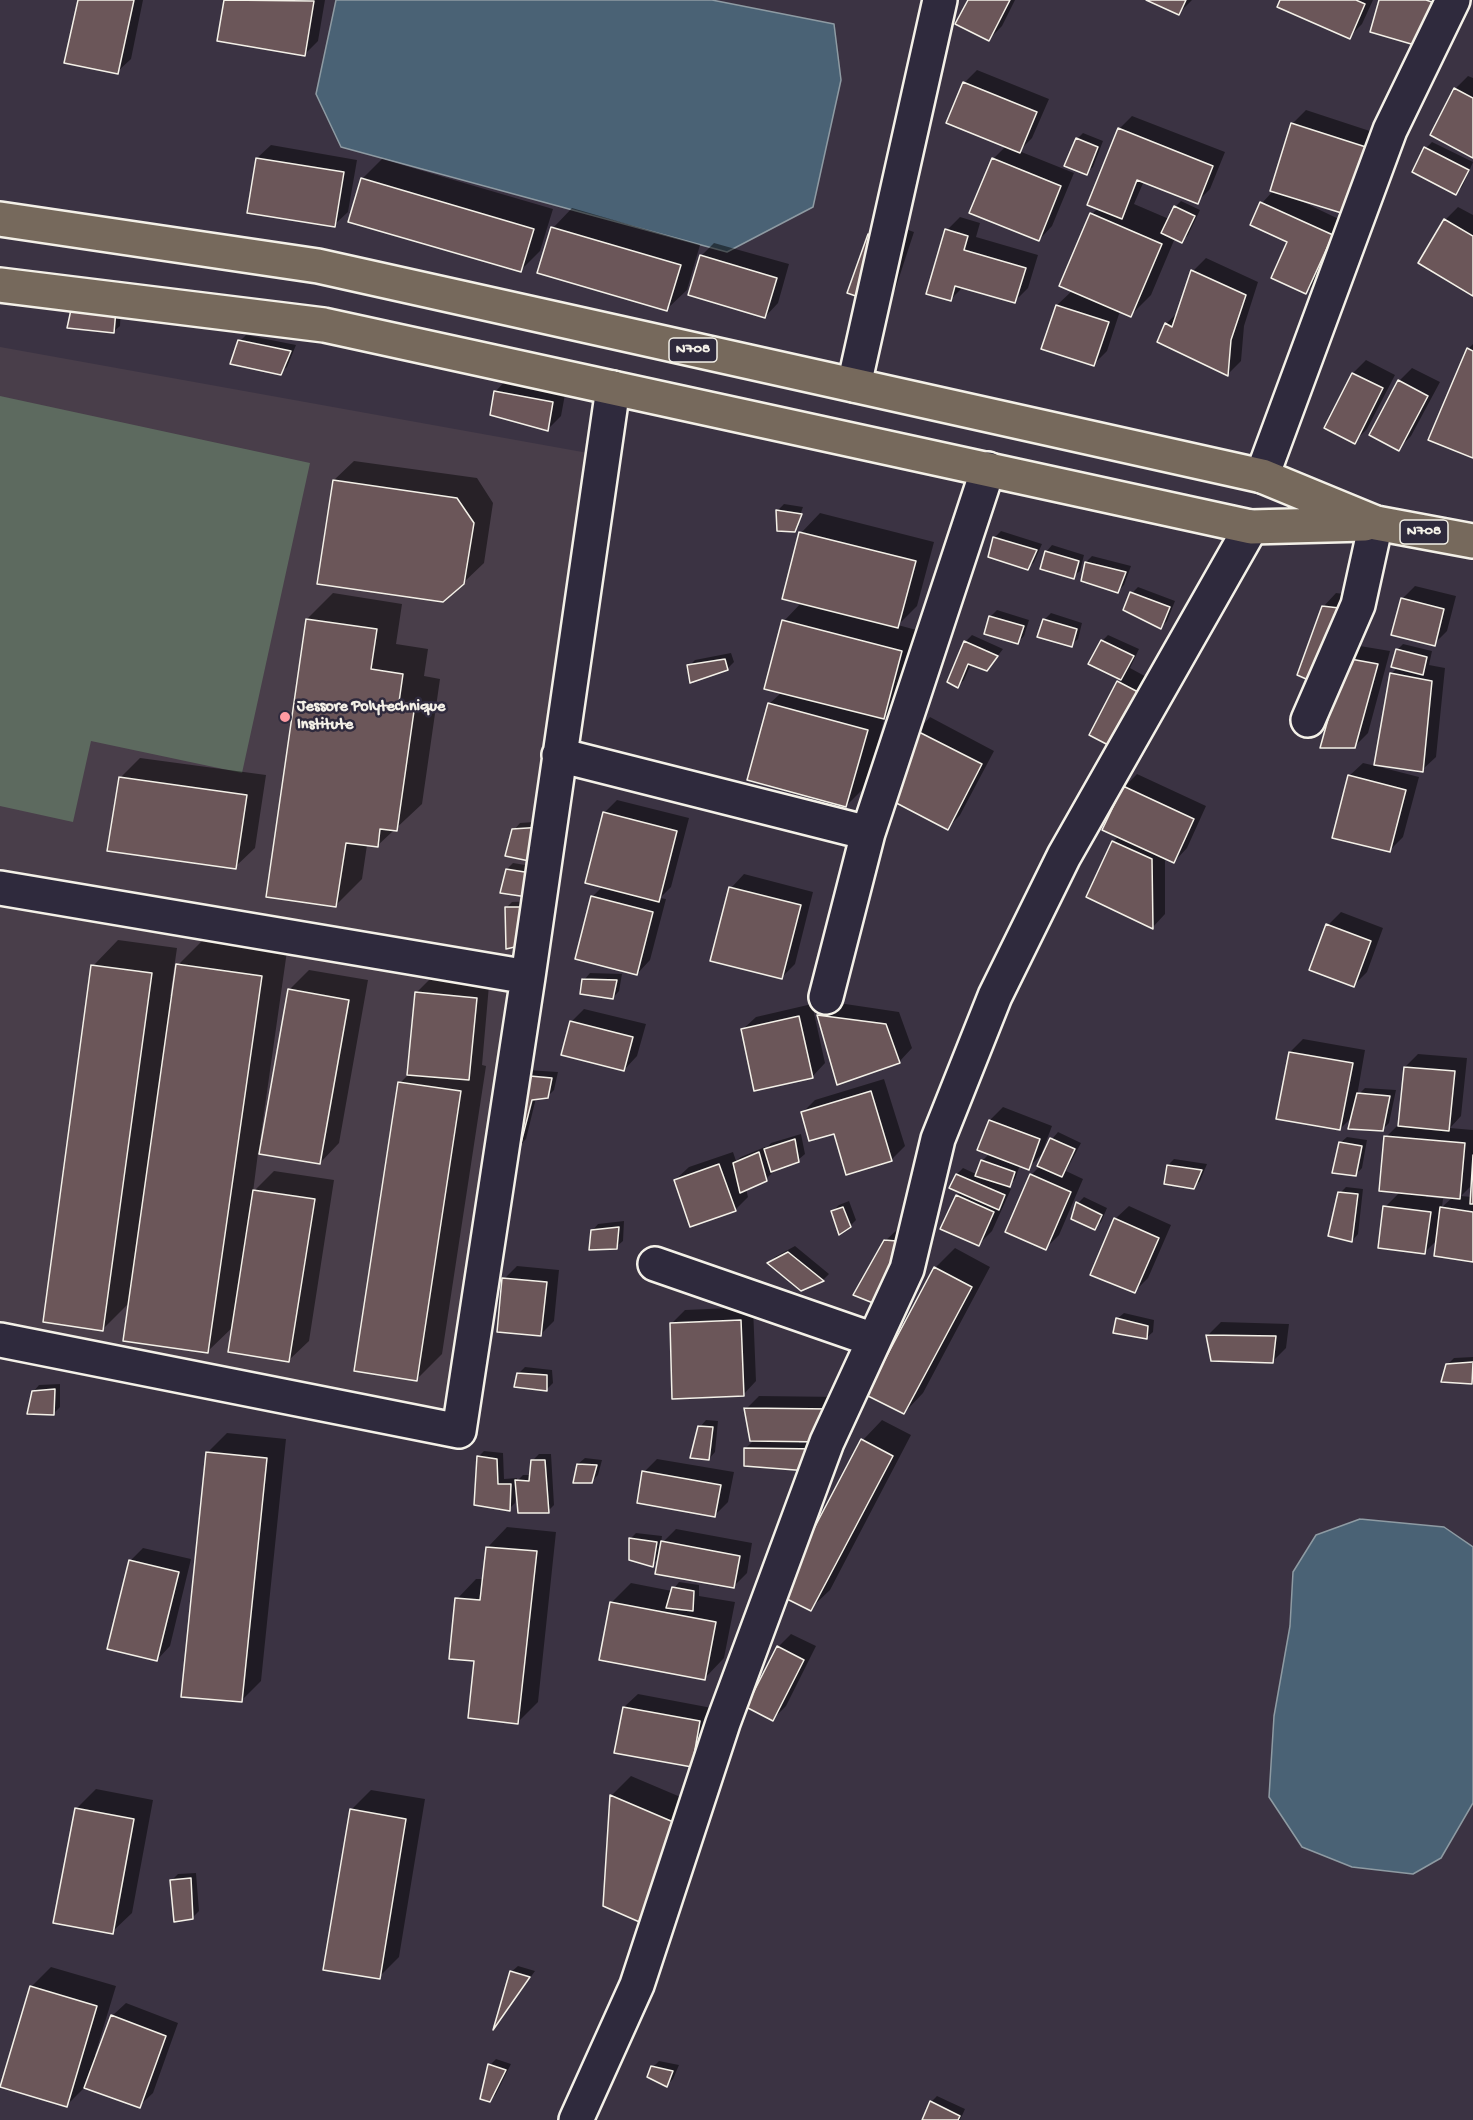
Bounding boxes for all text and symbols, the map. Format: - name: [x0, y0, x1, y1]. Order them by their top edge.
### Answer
- road number: N708: [669, 338, 717, 362]
- road number: N708: [1400, 520, 1448, 544]
- place label: Jessore Polytechnique Institute: [297, 698, 445, 736]
- marker: Jessore Polytechnique Institute: [278, 710, 292, 724]

